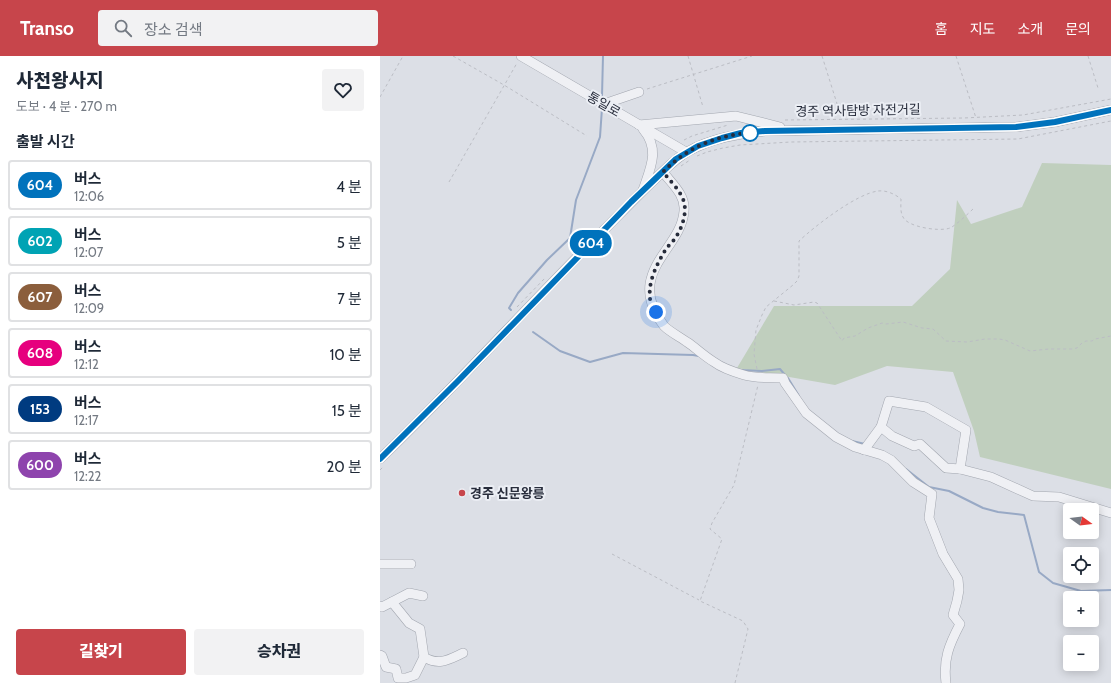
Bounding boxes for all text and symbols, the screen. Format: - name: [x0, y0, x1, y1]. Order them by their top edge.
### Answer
- search box: [98, 10, 378, 46]
- text: Transo: [20, 17, 74, 40]
- icon: search: [112, 17, 134, 39]
- text: 홈: [935, 20, 948, 38]
- text: 지도: [970, 20, 995, 38]
- text: 소개: [1017, 20, 1043, 38]
- text: 문의: [1065, 20, 1091, 38]
- text: 장소 검색: [144, 21, 203, 39]
- text: 사천왕사지: [16, 69, 103, 92]
- button: heart: [322, 69, 364, 111]
- street label: 통일로: [584, 88, 624, 120]
- text: 도보 · 4 분 · 270 m: [16, 98, 117, 114]
- street label: 경주 역사탐방 자전거길: [795, 101, 921, 119]
- unlabelled marker: [741, 124, 759, 142]
- text: 출발 시간: [16, 133, 75, 151]
- text: 버스: [74, 170, 102, 188]
- text: 604: [27, 176, 53, 194]
- text: 4 분: [336, 178, 362, 196]
- text: 12:06: [74, 188, 104, 204]
- text: 버스: [74, 226, 102, 244]
- line badge: 604: [568, 230, 614, 256]
- text: 602: [27, 232, 53, 250]
- text: 5 분: [337, 234, 362, 252]
- text: 604: [578, 234, 604, 252]
- text: 12:07: [74, 244, 103, 260]
- text: 버스: [74, 282, 102, 300]
- text: 607: [28, 288, 52, 306]
- text: 7 분: [337, 290, 362, 308]
- text: 12:09: [74, 300, 104, 316]
- your location: [646, 302, 666, 322]
- text: 버스: [74, 338, 102, 356]
- text: 608: [27, 344, 53, 362]
- text: 10 분: [329, 346, 362, 364]
- text: 12:12: [74, 356, 99, 372]
- text: 버스: [74, 394, 102, 412]
- text: 153: [30, 400, 50, 418]
- text: 15 분: [332, 402, 362, 420]
- text: 12:17: [74, 412, 99, 428]
- text: 버스: [74, 450, 102, 468]
- text: 600: [26, 456, 54, 474]
- text: 20 분: [326, 458, 362, 476]
- text: 12:22: [74, 468, 101, 484]
- place label: 경주 신문왕릉: [470, 485, 545, 501]
- marker: 경주 신문왕릉: [457, 488, 467, 498]
- north arrow: [1063, 503, 1099, 539]
- map controls: [1063, 503, 1099, 671]
- button: locate: [1063, 547, 1099, 583]
- button: +: [1063, 591, 1099, 627]
- button: 길찾기: [16, 629, 186, 675]
- button: 승차권: [194, 629, 364, 675]
- button: −: [1063, 635, 1099, 671]

